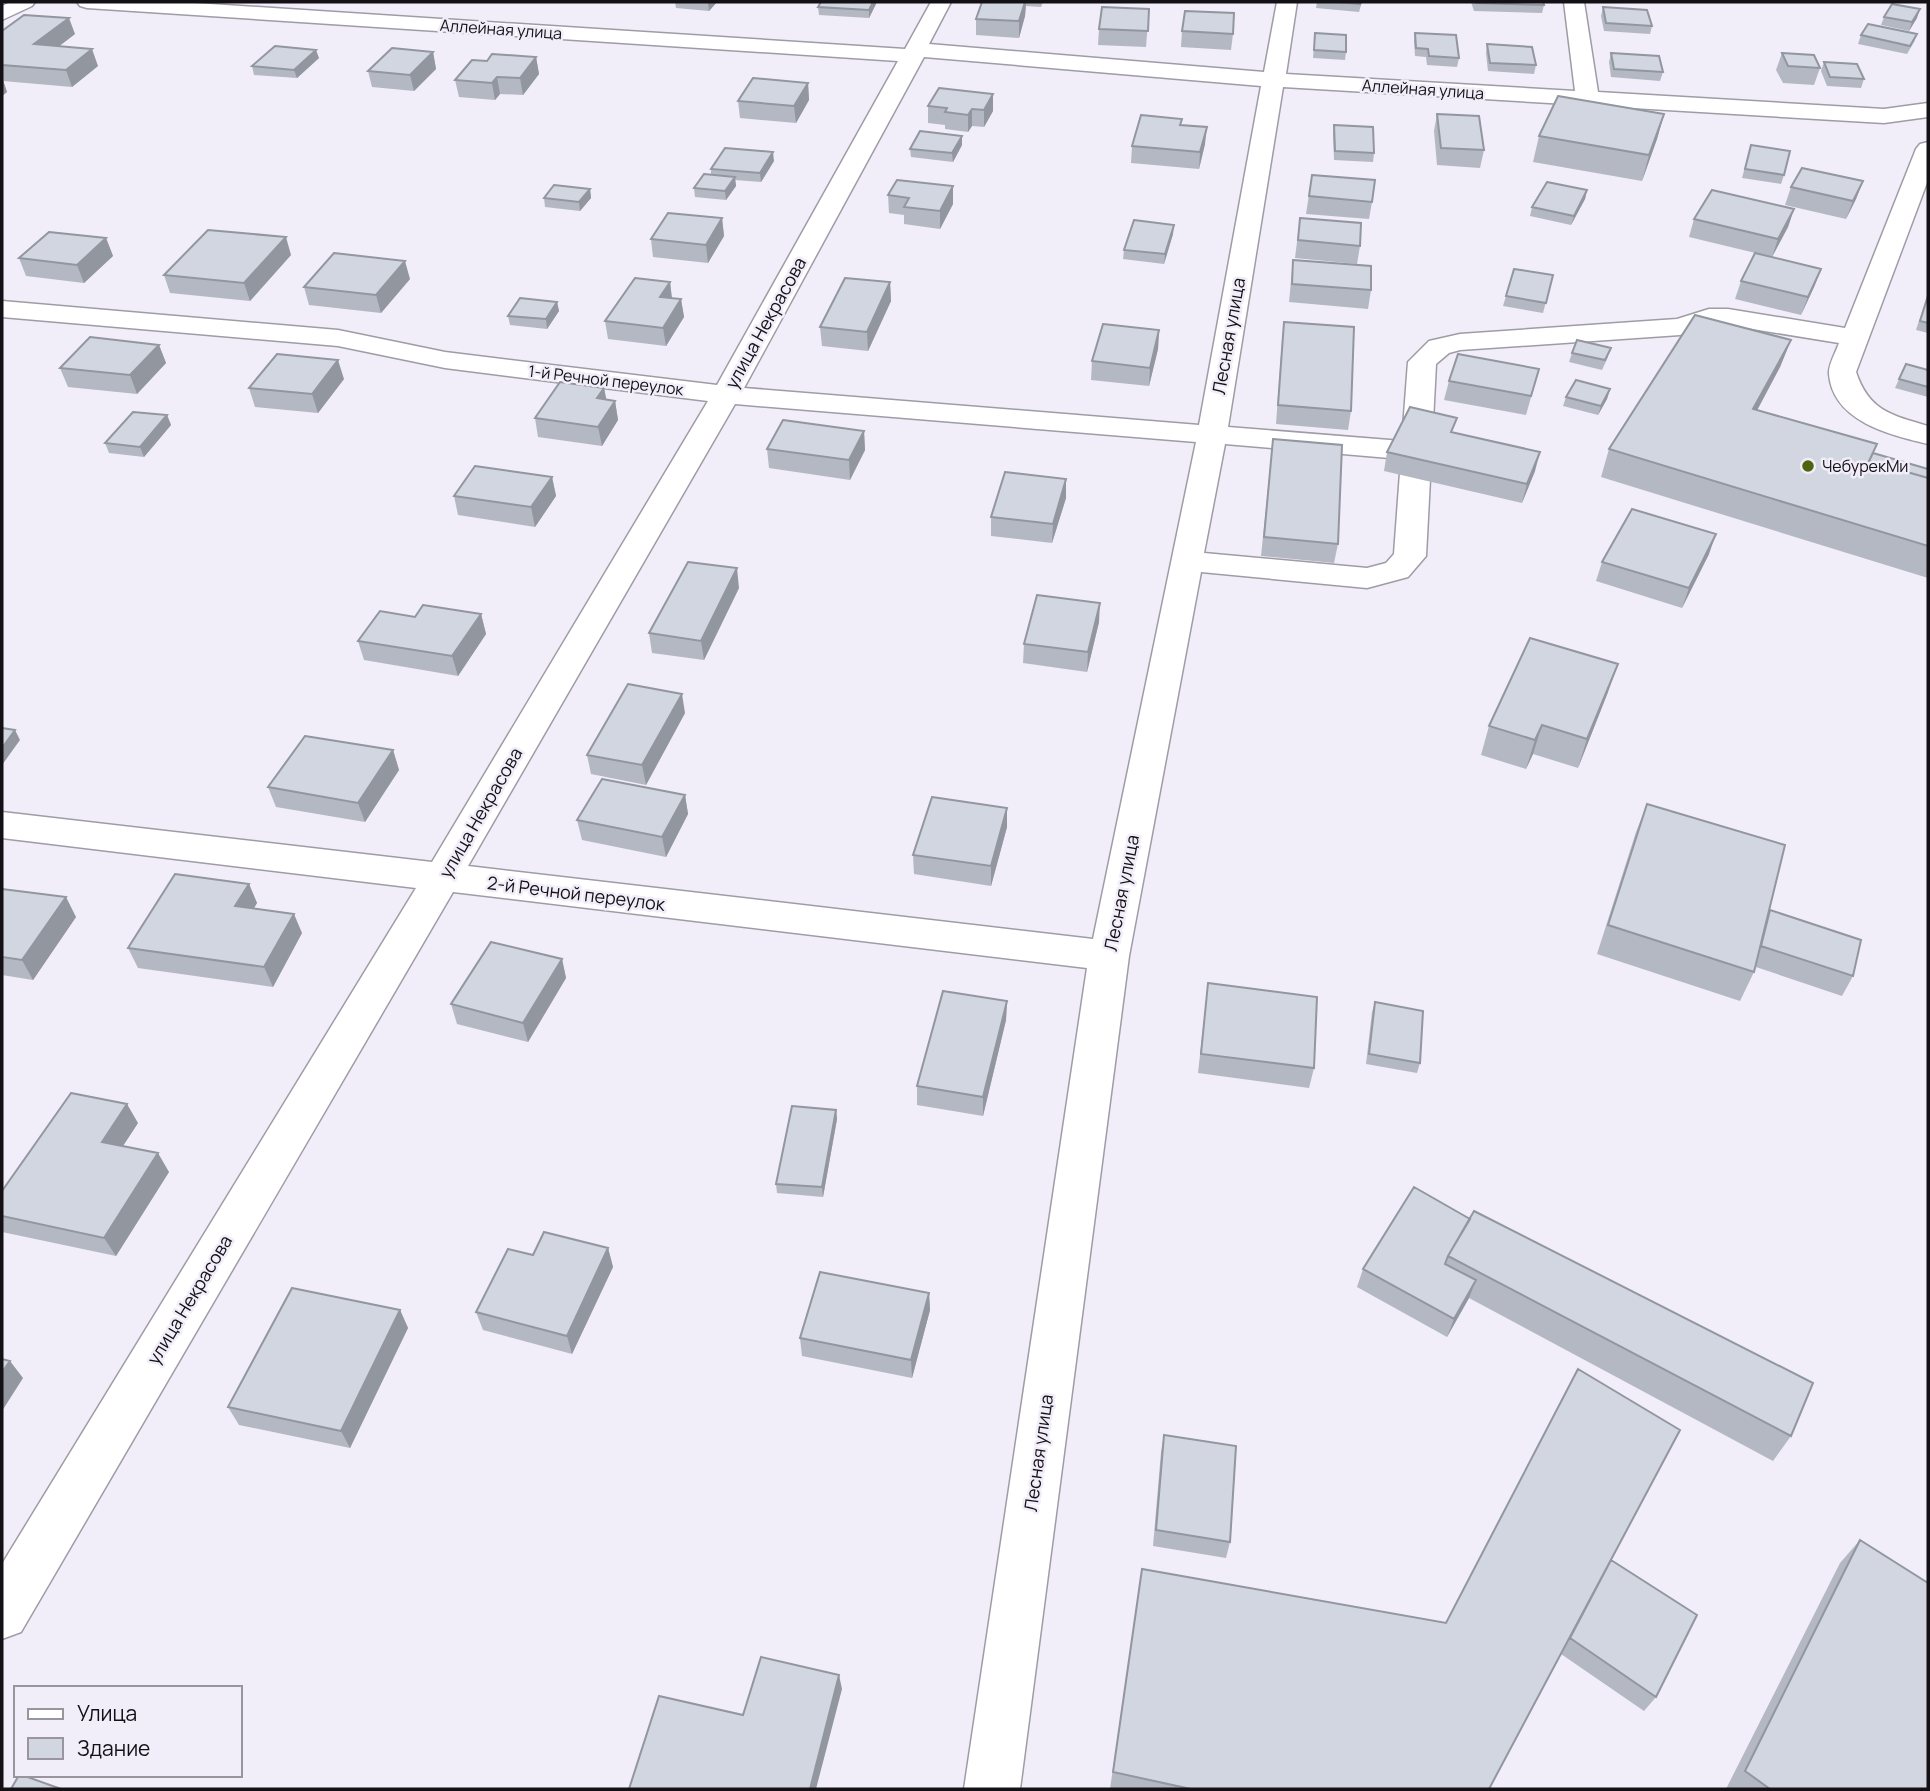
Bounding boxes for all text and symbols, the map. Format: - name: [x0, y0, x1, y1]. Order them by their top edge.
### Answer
- street label: Аллейная улица: [439, 14, 563, 44]
- street label: Аллейная улица: [1361, 74, 1485, 104]
- street label: улица Некрасова: [719, 252, 811, 393]
- street label: Лесная улица: [1206, 276, 1250, 396]
- street label: 1-й Речной переулок: [527, 360, 686, 401]
- place label: ЧебурекМи: [1822, 455, 1908, 477]
- marker: ЧебурекМи: [1800, 458, 1816, 474]
- street label: улица Некрасова: [433, 743, 527, 882]
- street label: Лесная улица: [1098, 833, 1144, 953]
- street label: 2-й Речной переулок: [486, 870, 667, 916]
- street label: улица Некрасова: [141, 1230, 237, 1369]
- street label: Лесная улица: [1018, 1393, 1058, 1513]
- legend: [14, 1686, 242, 1777]
- text: Улица: [77, 1699, 137, 1727]
- text: Здание: [77, 1734, 150, 1762]

